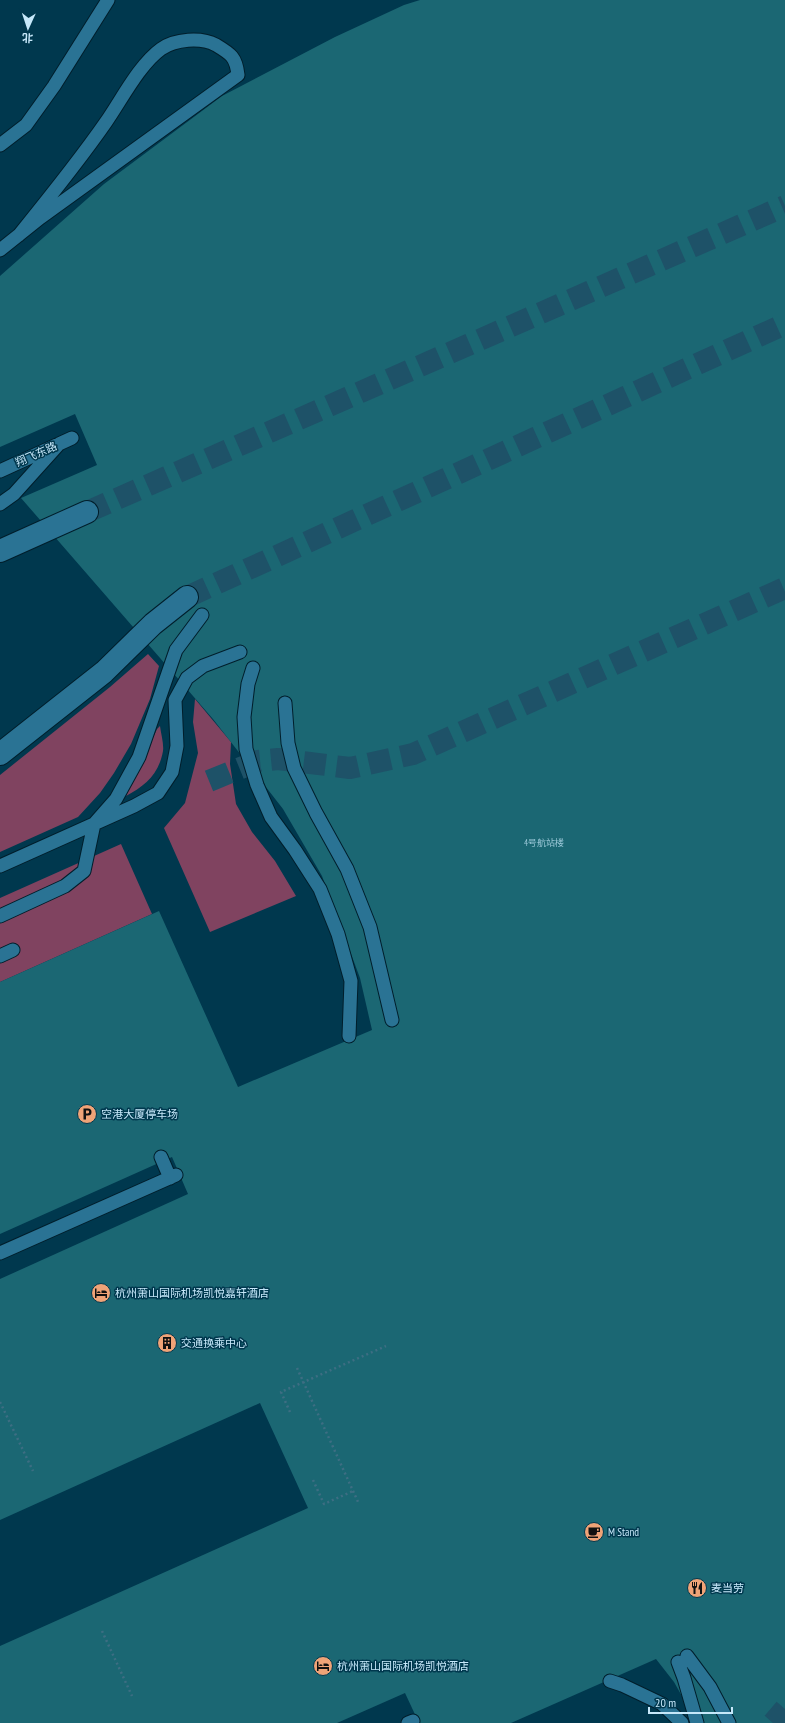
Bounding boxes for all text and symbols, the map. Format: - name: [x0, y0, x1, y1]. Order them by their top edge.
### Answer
- north arrow: [8, 8, 48, 48]
- text: 北: [22, 31, 33, 45]
- street label: 翔飞东路: [13, 439, 59, 469]
- house number: 4号航站楼: [524, 837, 564, 848]
- parking icon: 空港大厦停车场: [76, 1103, 98, 1125]
- place label: 空港大厦停车场: [101, 1107, 178, 1121]
- hotel icon: 杭州萧山国际机场凯悦嘉轩酒店: [90, 1282, 112, 1304]
- place label: 杭州萧山国际机场凯悦嘉轩酒店: [115, 1286, 269, 1300]
- building icon: 交通换乘中心: [156, 1332, 178, 1354]
- place label: 交通换乘中心: [181, 1336, 247, 1350]
- cafe icon: M Stand: [583, 1521, 605, 1543]
- place label: M Stand: [608, 1525, 639, 1539]
- restaurant icon: 麦当劳: [686, 1577, 708, 1599]
- place label: 麦当劳: [711, 1581, 744, 1595]
- hotel icon: 杭州萧山国际机场凯悦酒店: [312, 1655, 334, 1677]
- place label: 杭州萧山国际机场凯悦酒店: [337, 1659, 469, 1673]
- scale bar: [649, 1689, 732, 1715]
- text: 20 m: [655, 1695, 676, 1710]

